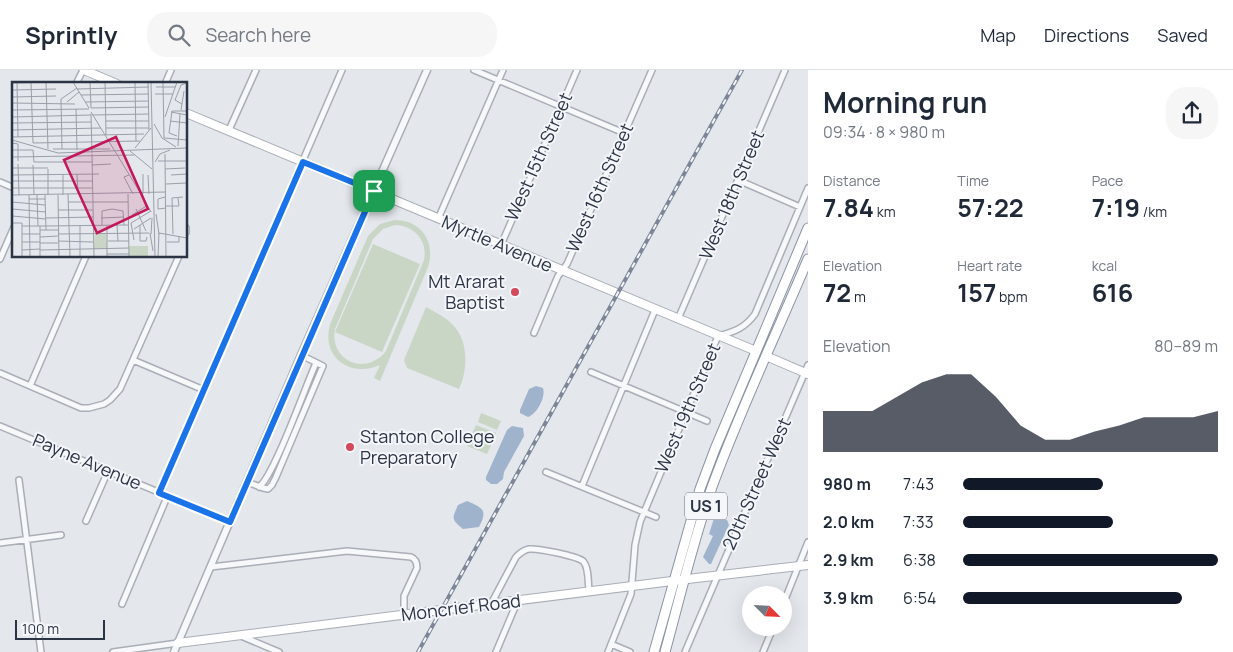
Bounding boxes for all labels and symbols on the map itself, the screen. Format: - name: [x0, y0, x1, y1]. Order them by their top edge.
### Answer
- inset map: [12, 82, 188, 258]
- street label: West 15th Street: [499, 89, 577, 225]
- street label: West 16th Street: [560, 119, 638, 256]
- street label: West 18th Street: [693, 126, 769, 263]
- pin: [353, 170, 395, 212]
- street label: Myrtle Avenue: [438, 209, 557, 277]
- place label: Mt Ararat Baptist: [428, 269, 505, 314]
- marker: Mt Ararat Baptist: [509, 286, 521, 298]
- street label: West 19th Street: [649, 339, 725, 476]
- street label: 20th Street West: [716, 414, 796, 553]
- place label: Stanton College Preparatory: [360, 424, 494, 469]
- street label: Payne Avenue: [29, 427, 145, 495]
- marker: Stanton College Preparatory: [344, 441, 356, 453]
- road number: US 1: [685, 492, 727, 520]
- north arrow: [742, 586, 792, 636]
- street label: Moncrief Road: [400, 588, 522, 626]
- scale bar: [15, 617, 105, 640]

